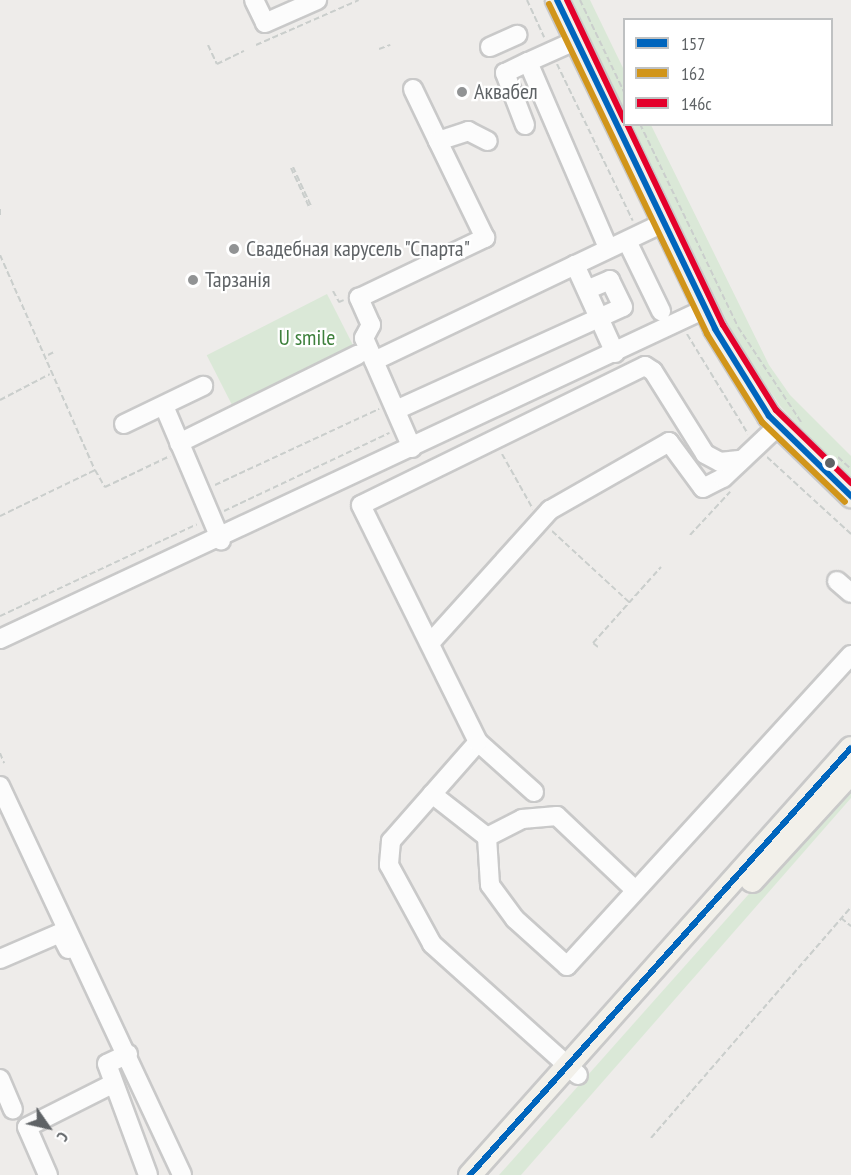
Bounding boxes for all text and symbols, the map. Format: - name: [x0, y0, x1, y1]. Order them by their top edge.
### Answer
- legend: [623, 18, 833, 126]
- text: 157: [681, 32, 705, 55]
- text: 162: [681, 62, 705, 85]
- place label: Аквабел: [474, 79, 538, 105]
- marker: Аквабел: [455, 85, 469, 99]
- text: 146с: [681, 92, 712, 115]
- place label: Свадебная карусель "Спарта": [246, 236, 472, 262]
- marker: Свадебная карусель "Спарта": [227, 242, 241, 256]
- place label: Тарзанія: [205, 267, 271, 293]
- marker: Тарзанія: [186, 273, 200, 287]
- park label: U smile: [279, 325, 335, 351]
- unlabelled marker: [824, 457, 836, 469]
- north arrow: [18, 1097, 78, 1157]
- text: С: [53, 1128, 73, 1146]

